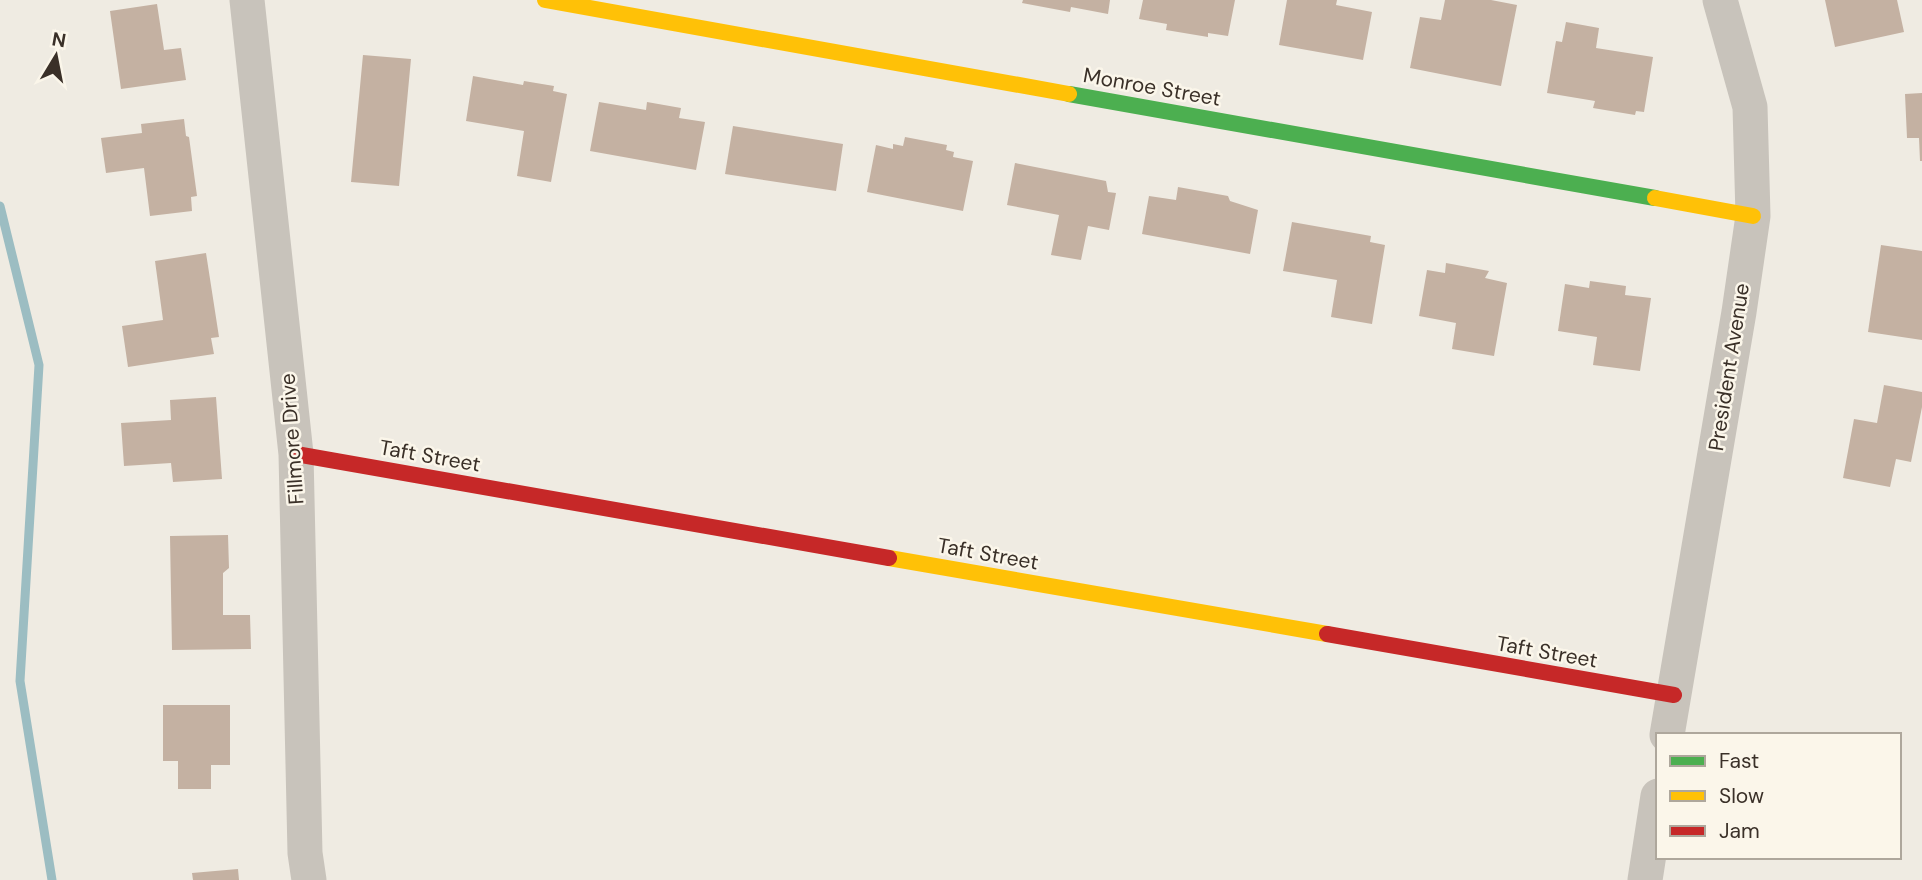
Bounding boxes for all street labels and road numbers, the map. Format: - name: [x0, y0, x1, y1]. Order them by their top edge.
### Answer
- street label: Monroe Street: [1081, 61, 1223, 113]
- street label: President Avenue: [1702, 281, 1756, 453]
- street label: Fillmore Drive: [273, 372, 311, 506]
- street label: Taft Street: [377, 433, 483, 479]
- street label: Taft Street: [935, 531, 1041, 577]
- street label: Taft Street: [1494, 629, 1600, 675]

